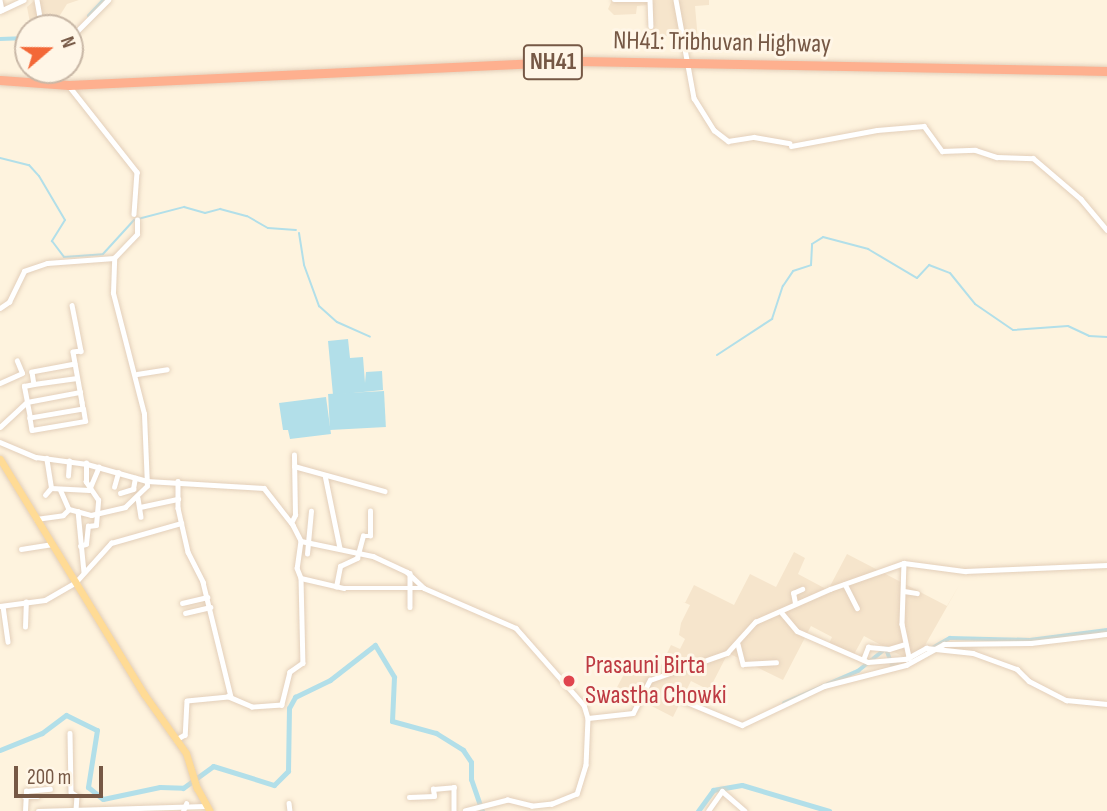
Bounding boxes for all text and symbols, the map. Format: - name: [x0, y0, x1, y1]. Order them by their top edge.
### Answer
- north arrow: [14, 14, 84, 84]
- street label: NH41: Tribhuvan Highway: [613, 26, 831, 60]
- text: N: [55, 34, 80, 51]
- road number: NH41: [522, 42, 584, 82]
- place label: Prasauni Birta Swastha Chowki: [585, 650, 727, 712]
- marker: Prasauni Birta Swastha Chowki: [559, 671, 579, 691]
- scale bar: [18, 752, 107, 796]
- text: 200 m: [27, 765, 71, 790]

